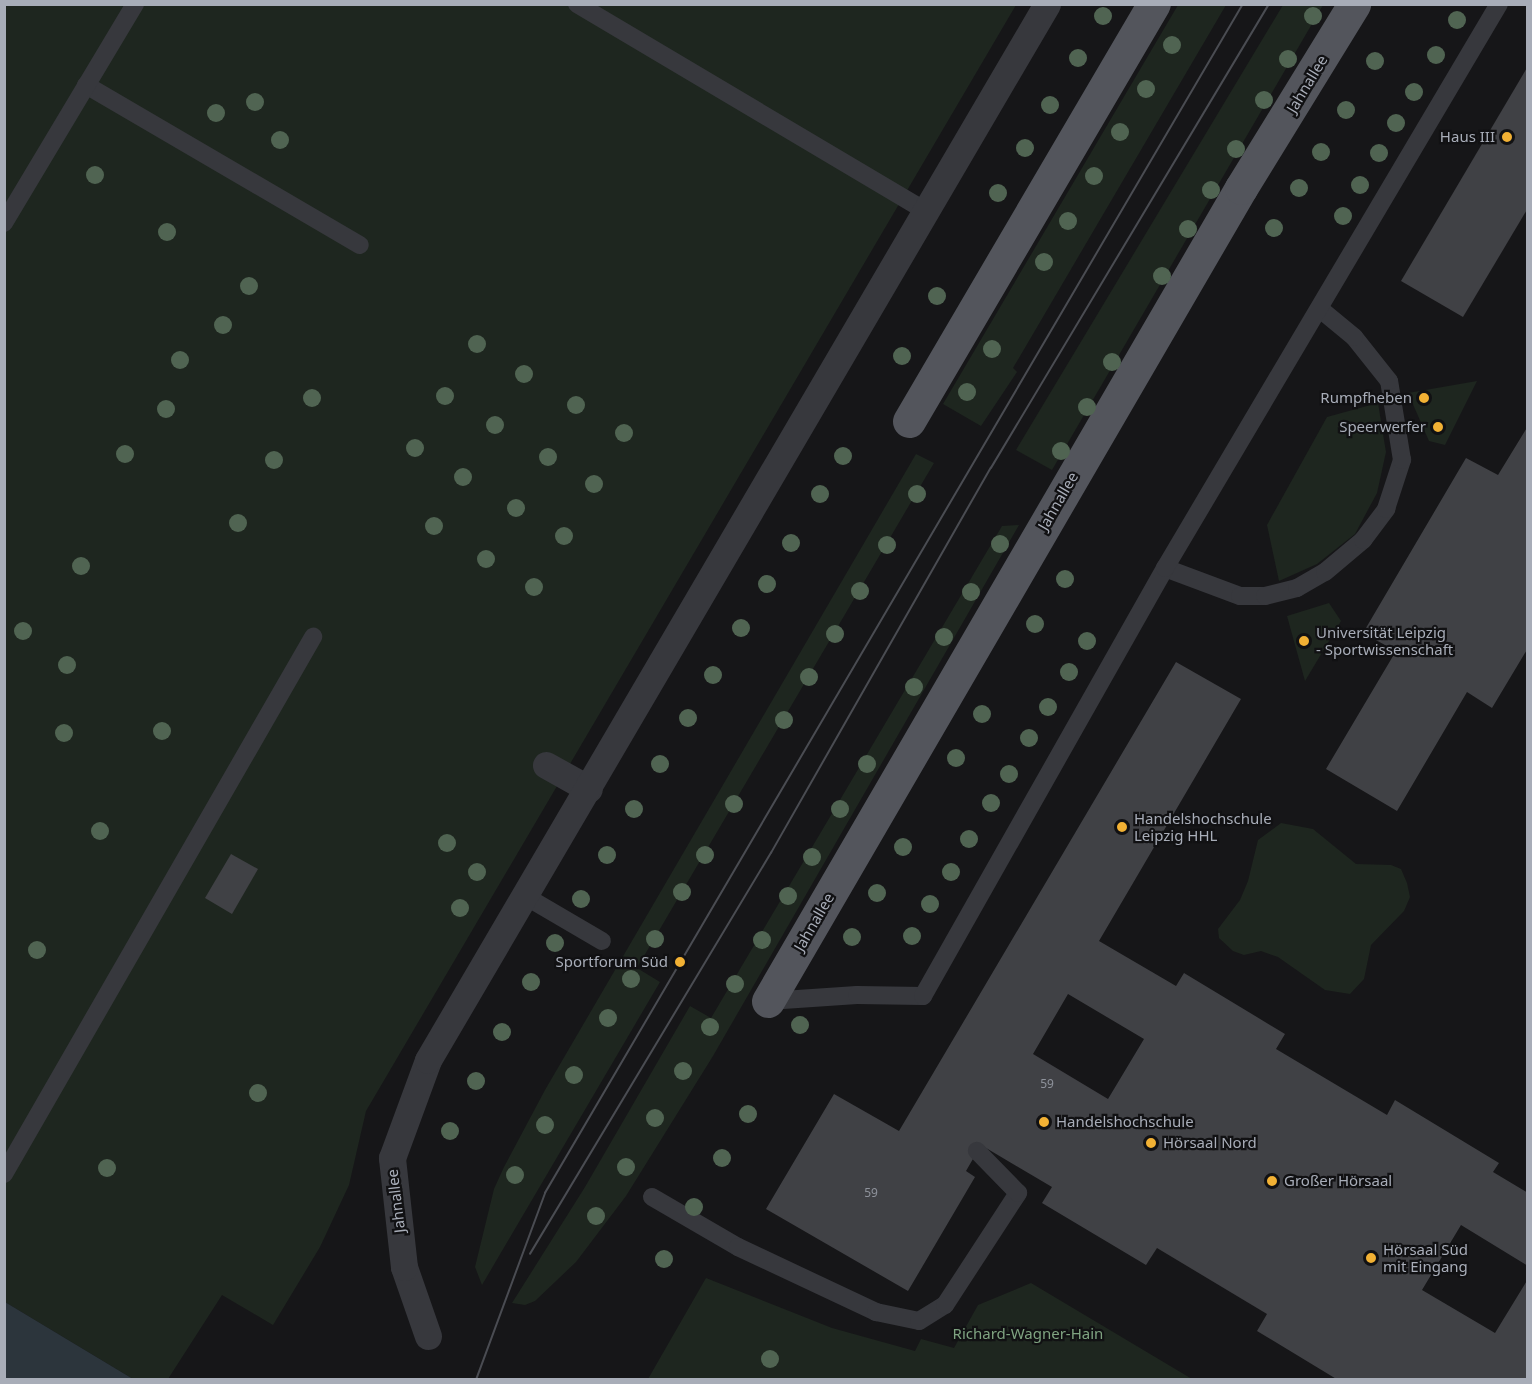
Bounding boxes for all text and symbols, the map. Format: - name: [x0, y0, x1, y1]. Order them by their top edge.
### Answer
- street label: Jahnallee: [1283, 52, 1331, 116]
- place label: Haus III: [1440, 128, 1495, 146]
- marker: Haus III: [1500, 130, 1514, 144]
- place label: Rumpfheben: [1320, 389, 1412, 407]
- marker: Rumpfheben: [1417, 391, 1431, 405]
- place label: Speerwerfer: [1339, 418, 1426, 436]
- marker: Speerwerfer: [1431, 420, 1445, 434]
- street label: Jahnallee: [1034, 469, 1082, 533]
- place label: Universität Leipzig - Sportwissenschaft: [1316, 623, 1453, 658]
- marker: Universität Leipzig - Sportwissenschaft: [1297, 634, 1311, 648]
- place label: Handelshochschule Leipzig HHL: [1134, 809, 1272, 844]
- marker: Handelshochschule Leipzig HHL: [1115, 820, 1129, 834]
- street label: Jahnallee: [790, 890, 838, 954]
- place label: Sportforum Süd: [556, 953, 668, 971]
- marker: Sportforum Süd: [673, 955, 687, 969]
- house number: 59: [1040, 1077, 1054, 1091]
- place label: Handelshochschule: [1056, 1113, 1194, 1131]
- marker: Handelshochschule: [1037, 1115, 1051, 1129]
- place label: Hörsaal Nord: [1163, 1134, 1257, 1152]
- marker: Hörsaal Nord: [1144, 1136, 1158, 1150]
- street label: Jahnallee: [383, 1168, 409, 1234]
- place label: Großer Hörsaal: [1284, 1172, 1392, 1190]
- marker: Großer Hörsaal: [1265, 1174, 1279, 1188]
- house number: 59: [864, 1186, 878, 1200]
- place label: Hörsaal Süd mit Eingang: [1383, 1240, 1468, 1275]
- marker: Hörsaal Süd mit Eingang: [1364, 1251, 1378, 1265]
- park label: Richard-Wagner-Hain: [953, 1325, 1103, 1343]

